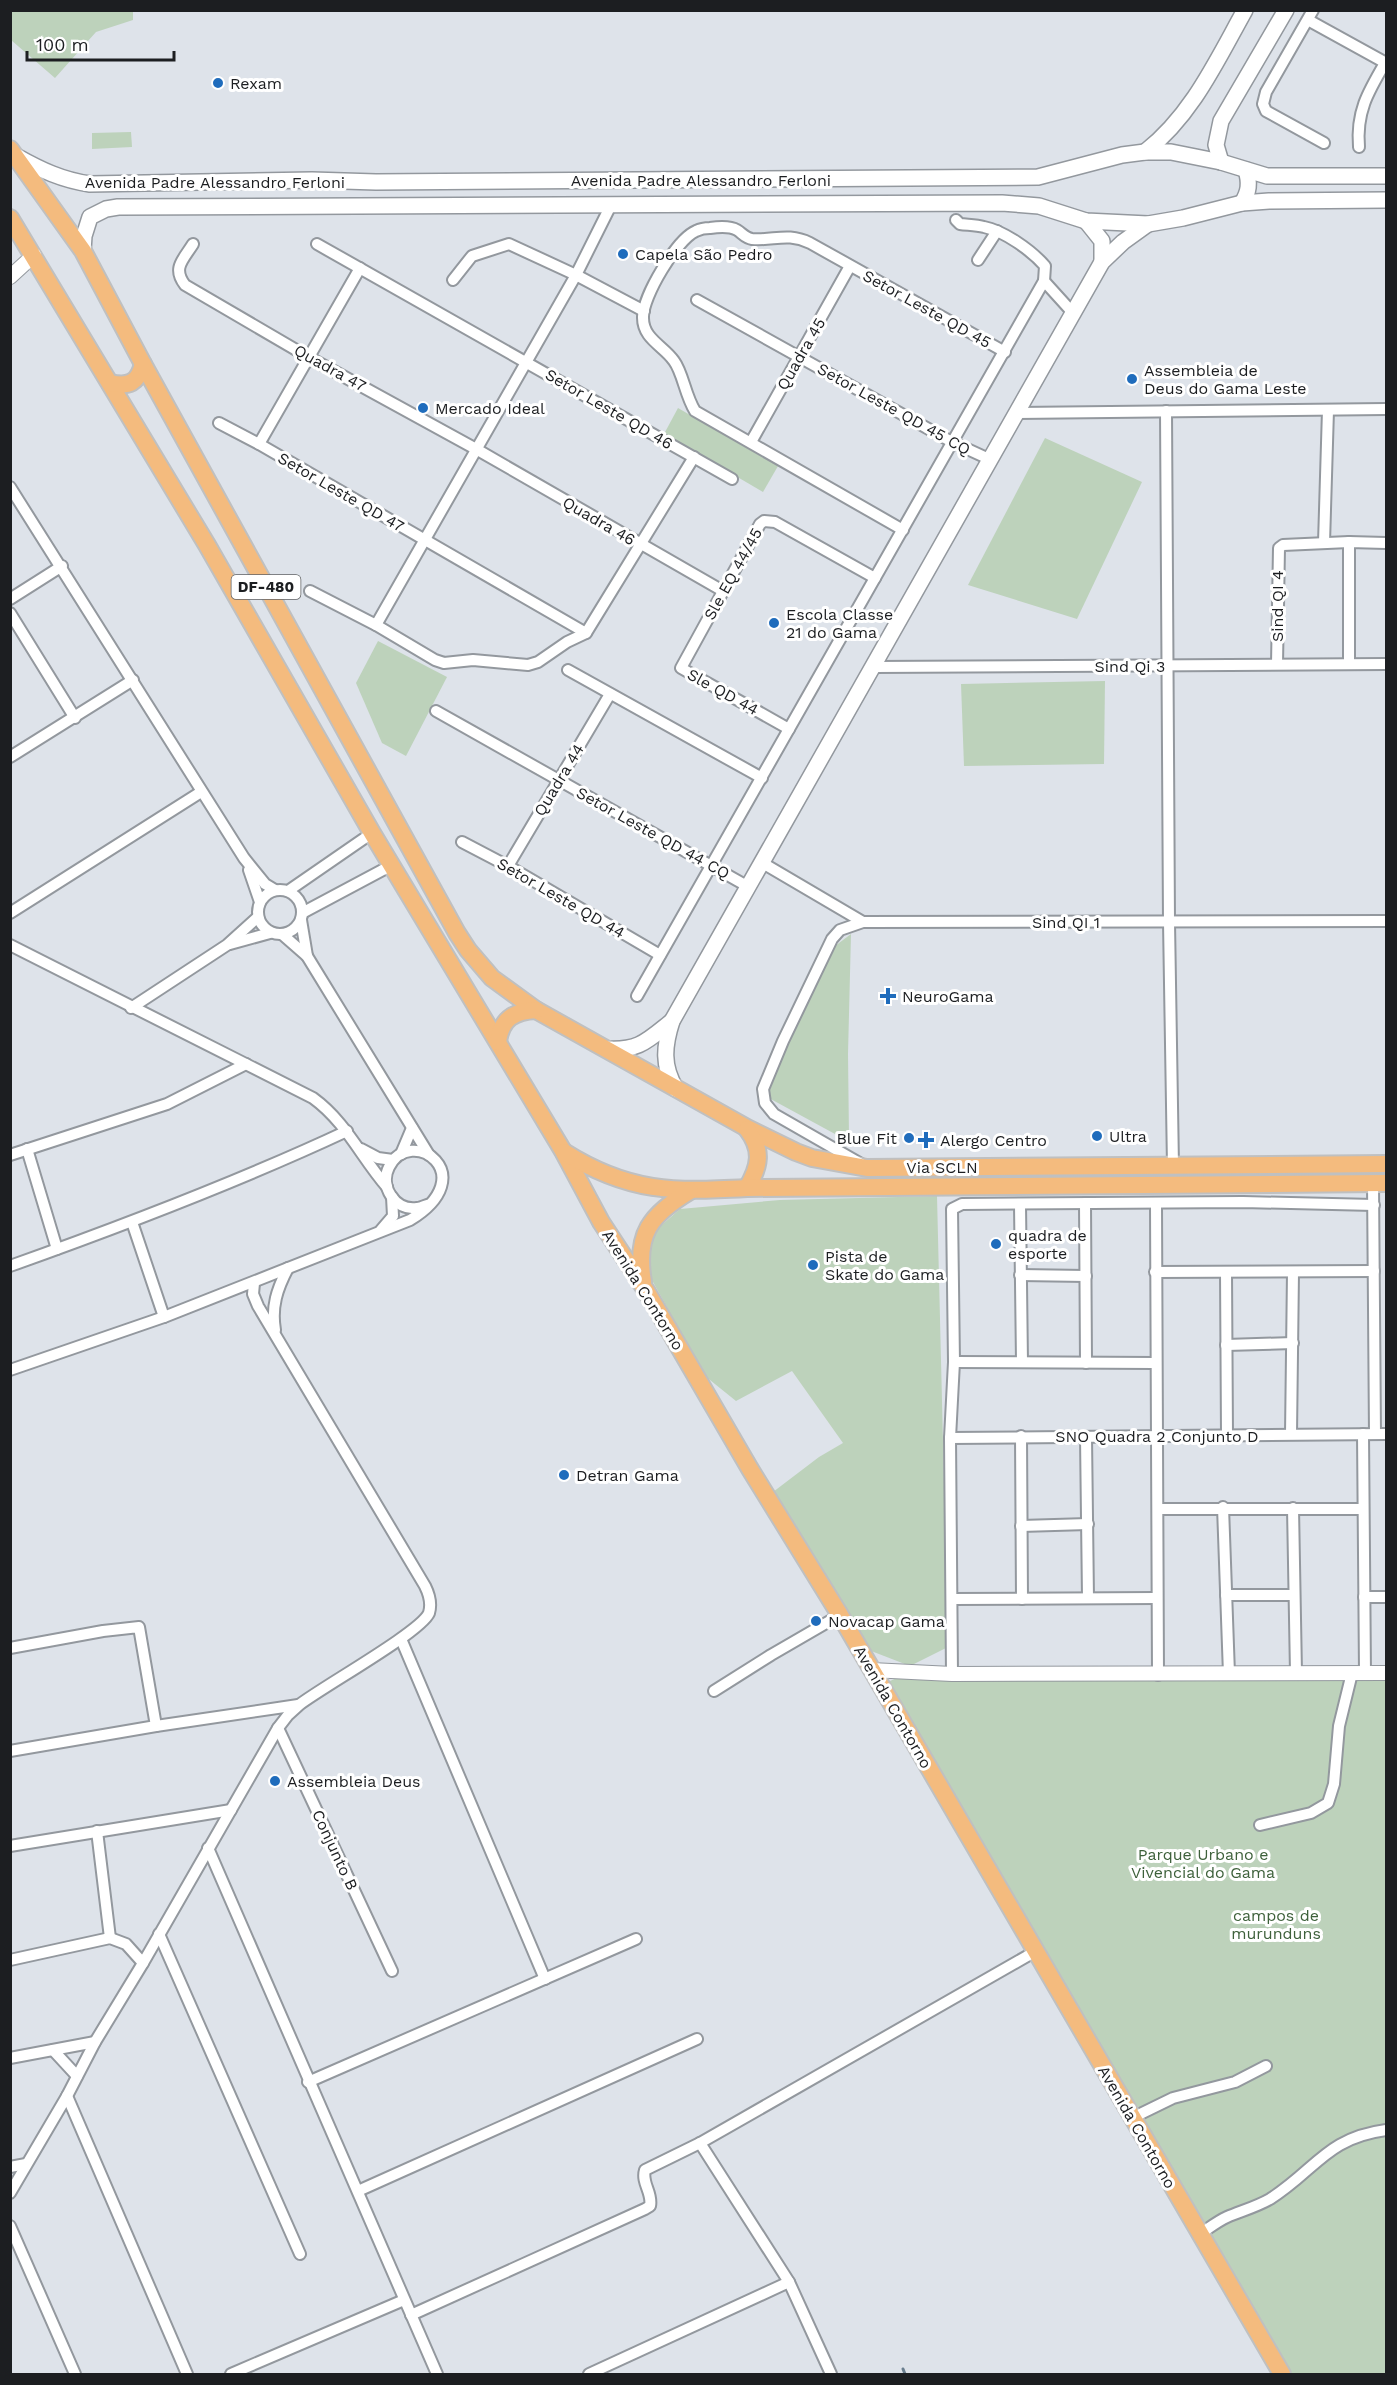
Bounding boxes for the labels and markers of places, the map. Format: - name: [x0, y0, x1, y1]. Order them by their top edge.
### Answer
- place label: Rexam: [230, 74, 282, 93]
- marker: Rexam: [211, 76, 225, 90]
- place label: Capela São Pedro: [635, 245, 772, 264]
- marker: Capela São Pedro: [616, 247, 630, 261]
- place label: Assembleia de Deus do Gama Leste: [1144, 361, 1307, 398]
- marker: Assembleia de Deus do Gama Leste: [1125, 372, 1139, 386]
- place label: Mercado Ideal: [435, 399, 545, 418]
- marker: Mercado Ideal: [416, 401, 430, 415]
- place label: Escola Classe 21 do Gama: [786, 605, 893, 642]
- marker: Escola Classe 21 do Gama: [767, 616, 781, 630]
- marker: NeuroGama: [879, 987, 897, 1005]
- place label: NeuroGama: [902, 987, 994, 1006]
- place label: Ultra: [1109, 1127, 1147, 1146]
- place label: Blue Fit: [836, 1129, 897, 1148]
- marker: Ultra: [1090, 1129, 1104, 1143]
- marker: Blue Fit: [902, 1131, 916, 1145]
- marker: Alergo Centro: [917, 1131, 935, 1149]
- place label: Alergo Centro: [940, 1131, 1047, 1150]
- place label: quadra de esporte: [1008, 1226, 1087, 1263]
- marker: quadra de esporte: [989, 1237, 1003, 1251]
- place label: Pista de Skate do Gama: [825, 1247, 944, 1284]
- marker: Pista de Skate do Gama: [806, 1258, 820, 1272]
- place label: Detran Gama: [576, 1466, 679, 1485]
- marker: Detran Gama: [557, 1468, 571, 1482]
- place label: Novacap Gama: [828, 1612, 945, 1631]
- marker: Novacap Gama: [809, 1614, 823, 1628]
- place label: Assembleia Deus: [287, 1772, 420, 1791]
- marker: Assembleia Deus: [268, 1774, 282, 1788]

